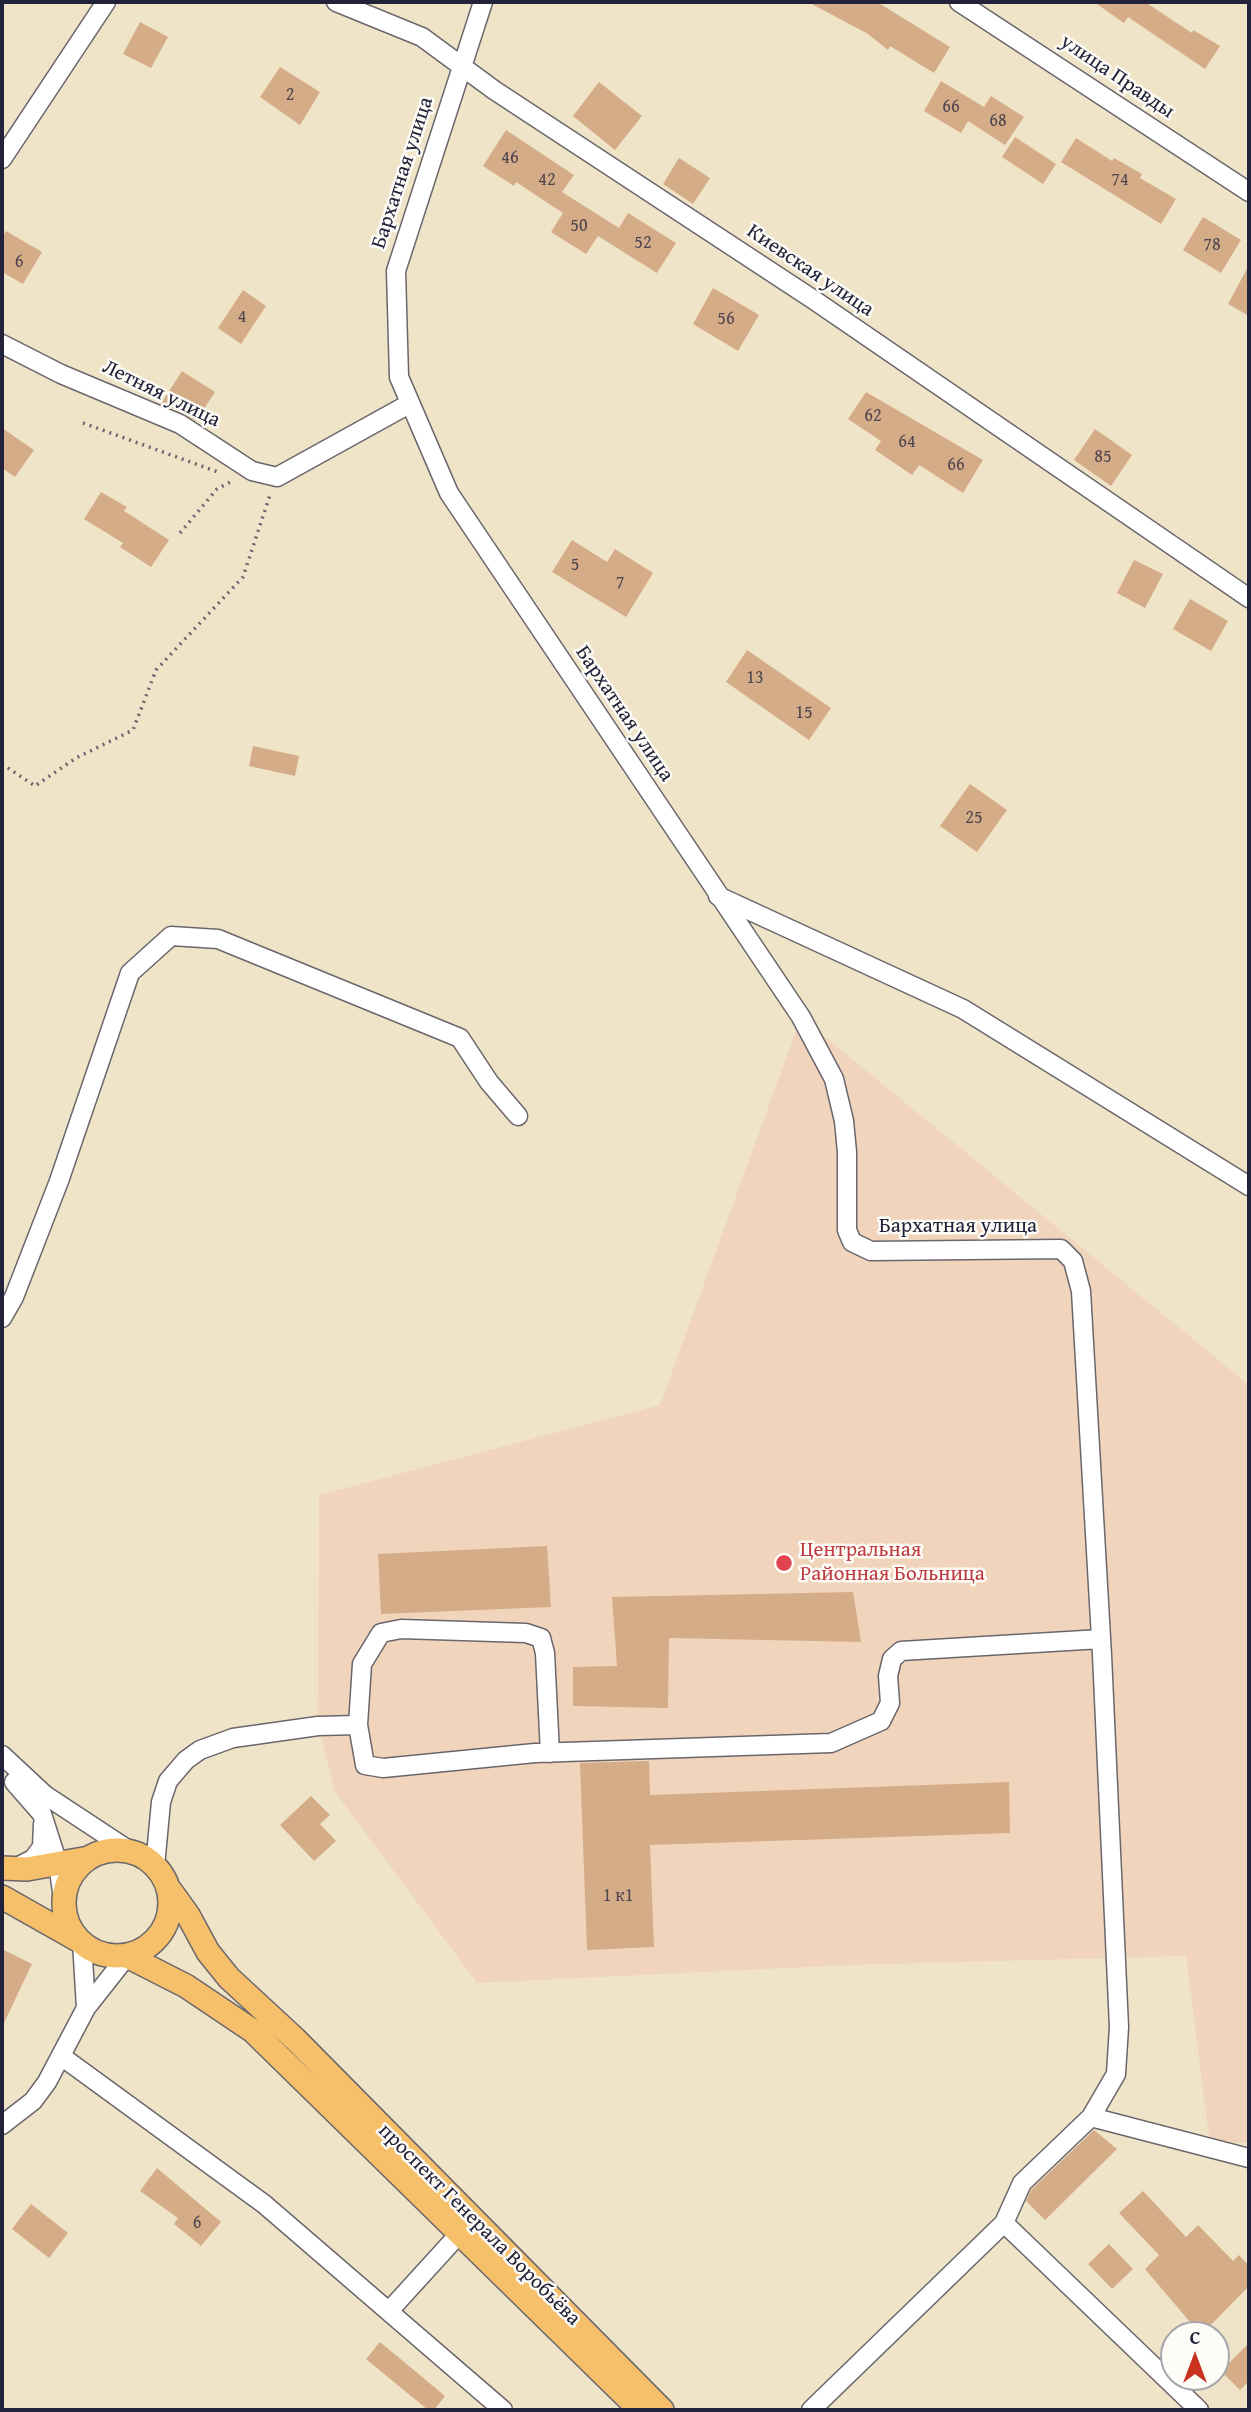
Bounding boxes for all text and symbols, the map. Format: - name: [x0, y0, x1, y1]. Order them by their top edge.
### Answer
- street label: улица Правды: [1055, 29, 1179, 125]
- house number: 2: [286, 84, 294, 106]
- street label: Бархатная улица: [367, 94, 439, 252]
- house number: 66: [942, 96, 960, 118]
- house number: 68: [989, 110, 1007, 132]
- house number: 46: [501, 147, 519, 169]
- house number: 42: [538, 169, 556, 191]
- house number: 74: [1111, 169, 1129, 191]
- house number: 50: [570, 215, 588, 237]
- street label: Киевская улица: [742, 219, 878, 323]
- house number: 52: [634, 232, 652, 254]
- house number: 78: [1203, 234, 1221, 256]
- house number: 6: [15, 251, 23, 273]
- house number: 4: [238, 306, 246, 328]
- house number: 56: [717, 308, 735, 330]
- street label: Летняя улица: [98, 355, 224, 433]
- house number: 62: [864, 405, 882, 427]
- house number: 64: [898, 431, 916, 453]
- house number: 85: [1094, 446, 1112, 468]
- house number: 66: [947, 454, 965, 476]
- house number: 5: [571, 554, 579, 576]
- house number: 7: [616, 572, 624, 594]
- street label: Бархатная улица: [569, 641, 679, 787]
- house number: 13: [746, 667, 764, 689]
- house number: 15: [795, 702, 813, 724]
- house number: 25: [965, 807, 983, 829]
- street label: Бархатная улица: [879, 1214, 1037, 1240]
- place label: Центральная Районная Больница: [800, 1538, 985, 1588]
- marker: Центральная Районная Больница: [774, 1553, 794, 1573]
- house number: 1 к1: [603, 1885, 633, 1907]
- street label: проспект Генерала Воробьёва: [373, 2119, 585, 2331]
- house number: 6: [193, 2212, 201, 2234]
- north arrow: [1160, 2321, 1230, 2391]
- text: С: [1190, 2323, 1200, 2351]

